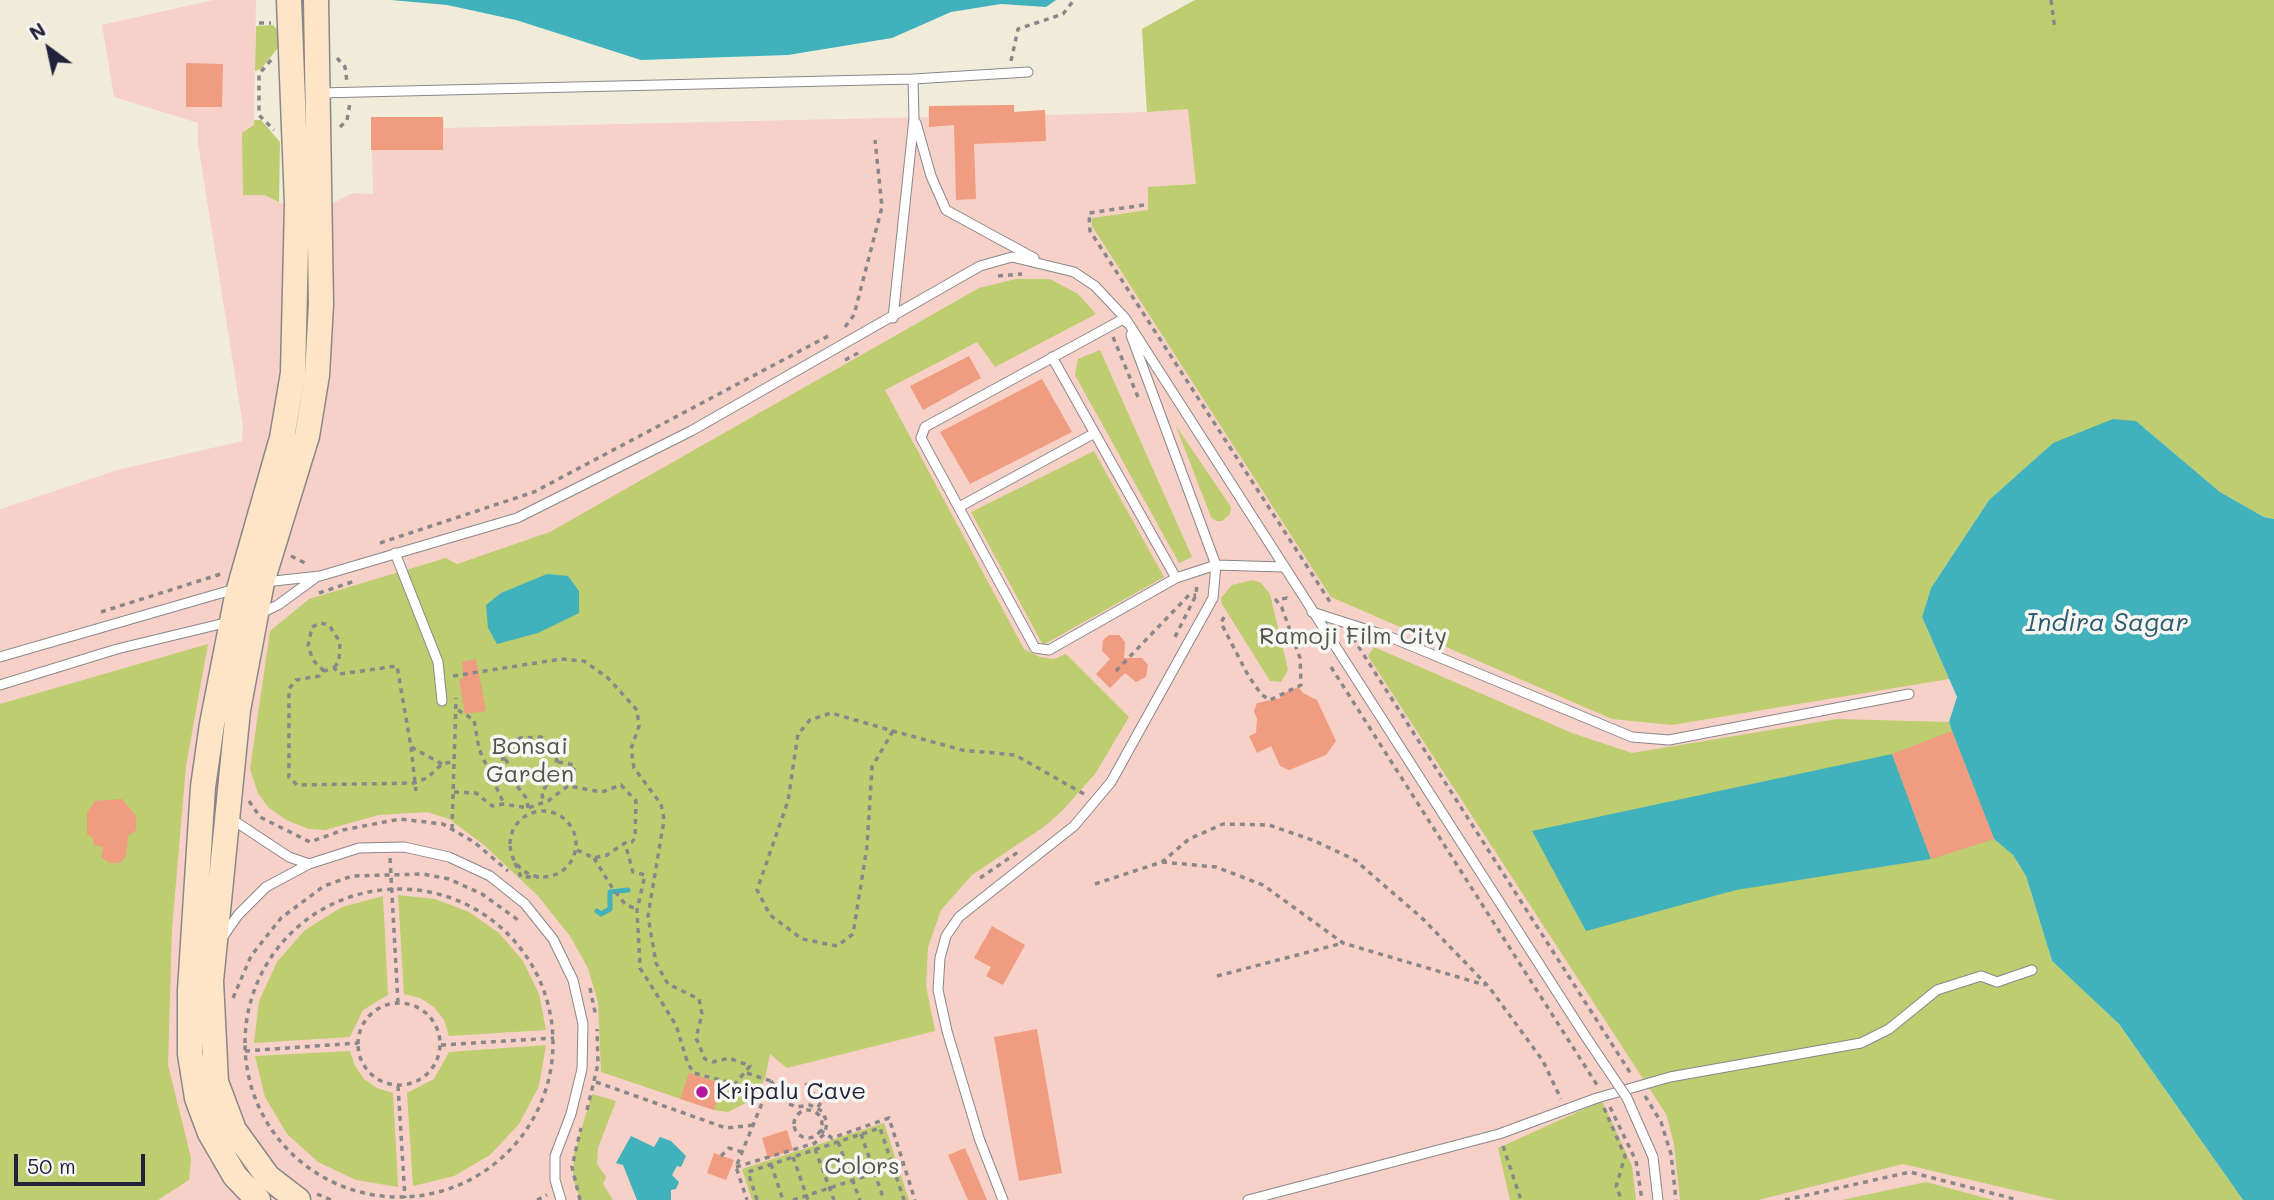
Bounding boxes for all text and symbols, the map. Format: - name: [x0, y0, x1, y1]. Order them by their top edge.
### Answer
- north arrow: [14, 14, 84, 84]
- text: N: [24, 17, 50, 45]
- water label: Indira Sagar: [2026, 607, 2188, 639]
- park label: Ramoji Film City: [1259, 623, 1447, 651]
- park label: Bonsai Garden: [486, 733, 574, 789]
- place label: Kripalu Cave: [716, 1078, 866, 1106]
- marker: Kripalu Cave: [694, 1084, 710, 1100]
- scale bar: [18, 1140, 149, 1184]
- text: 50 m: [27, 1152, 76, 1179]
- park label: Colors: [824, 1153, 900, 1181]

